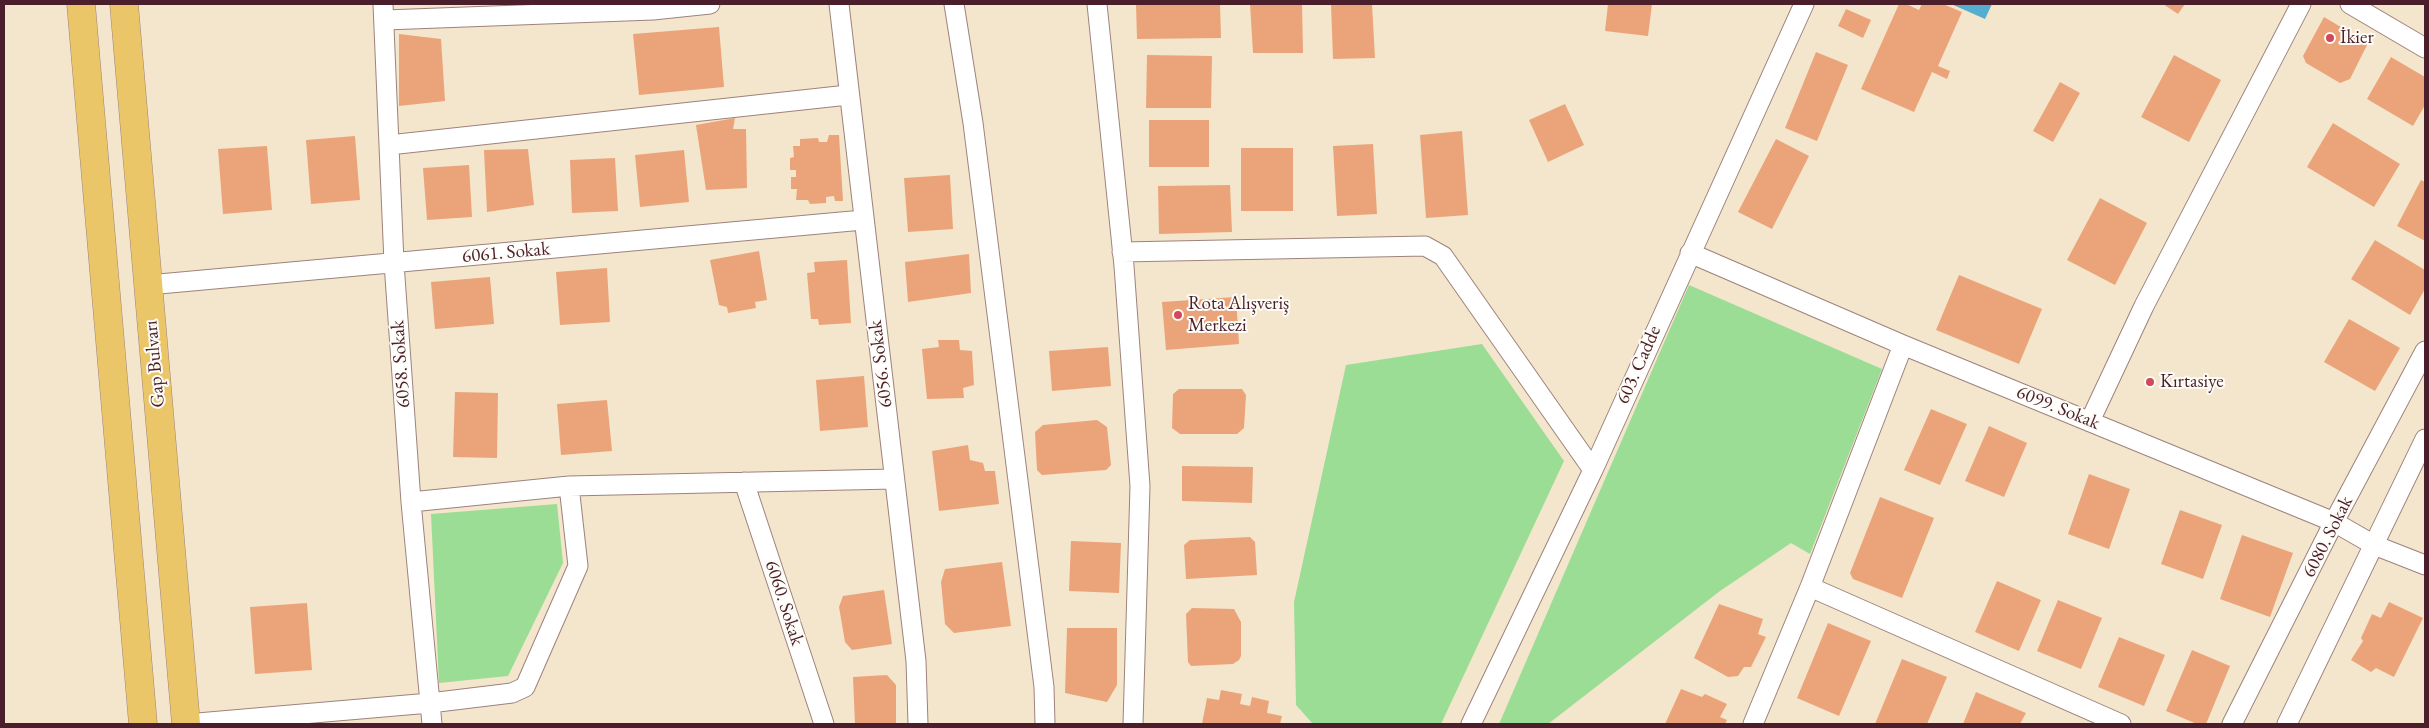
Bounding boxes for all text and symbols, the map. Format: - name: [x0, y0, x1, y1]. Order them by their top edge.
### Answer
- place label: İkier: [2340, 27, 2374, 49]
- marker: İkier: [2324, 32, 2336, 44]
- street label: 6061. Sokak: [461, 238, 551, 268]
- place label: Rota Alışveriş Merkezi: [1188, 293, 1289, 337]
- marker: Rota Alışveriş Merkezi: [1172, 309, 1184, 321]
- street label: Gap Bulvarı: [140, 319, 170, 409]
- street label: 6058. Sokak: [387, 319, 415, 409]
- street label: 6056. Sokak: [864, 319, 898, 409]
- street label: 603. Cadde: [1612, 322, 1666, 408]
- place label: Kırtasiye: [2160, 371, 2224, 393]
- marker: Kırtasiye: [2144, 376, 2156, 388]
- street label: 6099. Sokak: [2013, 381, 2103, 435]
- street label: 6080. Sokak: [2298, 493, 2358, 581]
- street label: 6060. Sokak: [760, 558, 808, 648]

